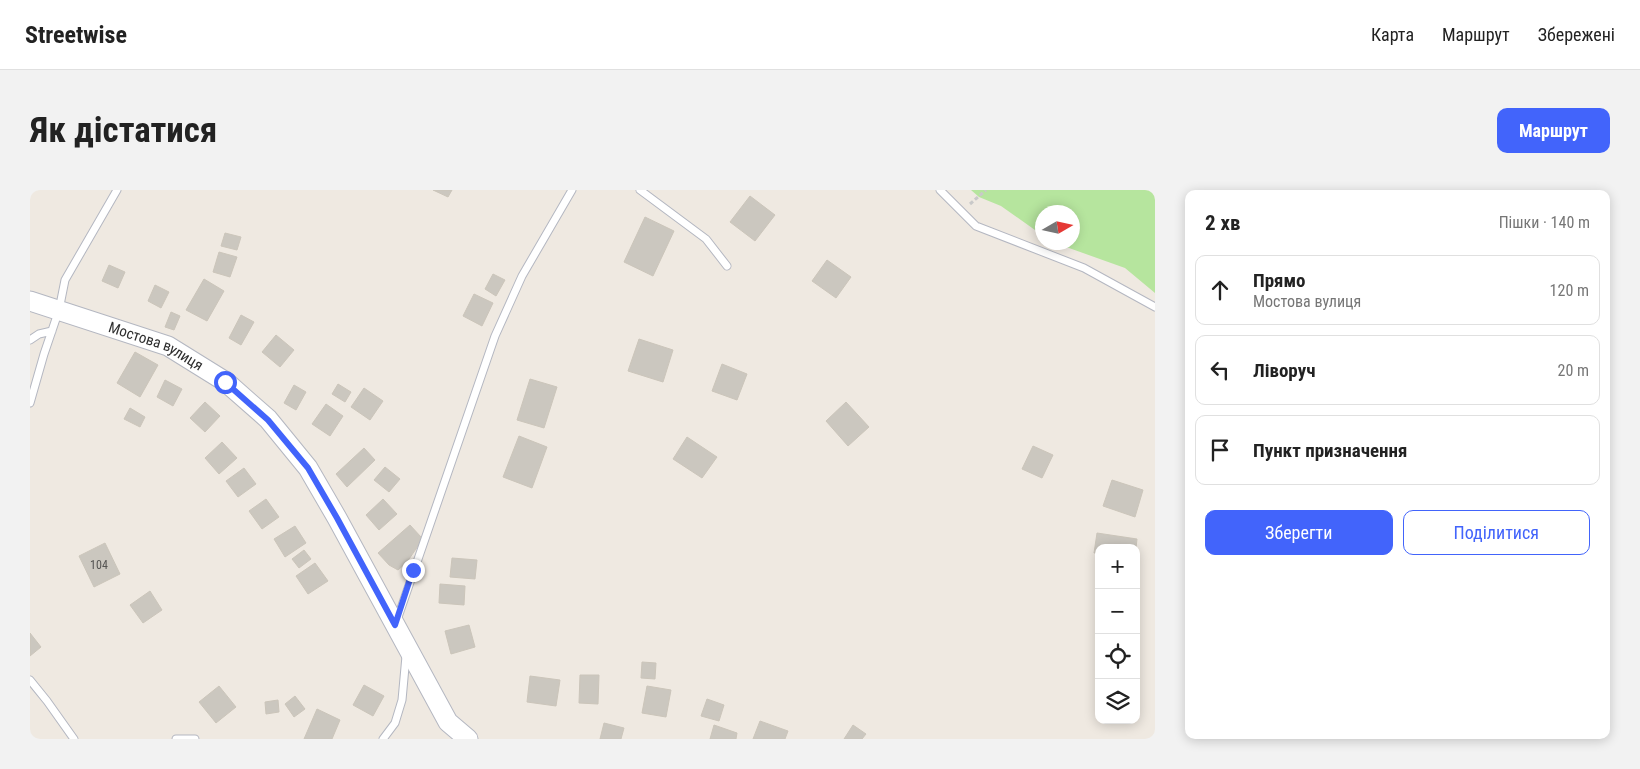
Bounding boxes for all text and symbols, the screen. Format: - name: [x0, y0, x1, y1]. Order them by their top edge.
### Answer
- text: Streetwise: [25, 21, 127, 49]
- text: Карта: [1371, 24, 1414, 45]
- text: Маршрут: [1442, 24, 1510, 45]
- text: Збережені: [1538, 24, 1615, 45]
- button: Маршрут: [1497, 108, 1610, 153]
- text: Як дістатися: [30, 110, 217, 151]
- north arrow: [1035, 205, 1080, 250]
- text: 2 хв: [1205, 211, 1240, 235]
- text: Пішки · 140 m: [1499, 213, 1590, 232]
- text: Прямо: [1253, 269, 1306, 292]
- icon: ahead: [1206, 276, 1234, 304]
- text: 120 m: [1550, 281, 1589, 300]
- text: Мостова вулиця: [1253, 292, 1361, 311]
- street label: Мостова вулиця: [106, 318, 206, 375]
- icon: left: [1206, 356, 1234, 384]
- text: Ліворуч: [1253, 359, 1315, 382]
- text: 20 m: [1557, 361, 1589, 380]
- route start: [214, 371, 237, 394]
- icon: arrive: [1206, 436, 1234, 464]
- text: Пункт призначення: [1253, 439, 1407, 462]
- button: Зберегти: [1205, 510, 1393, 555]
- button: Поділитися: [1403, 510, 1590, 555]
- map controls: [1095, 544, 1140, 724]
- button: +: [1095, 544, 1140, 589]
- house number: 104: [90, 558, 108, 572]
- route end: [402, 559, 425, 582]
- button: −: [1095, 589, 1140, 634]
- button: locate: [1095, 634, 1140, 679]
- button: layers: [1095, 679, 1140, 724]

